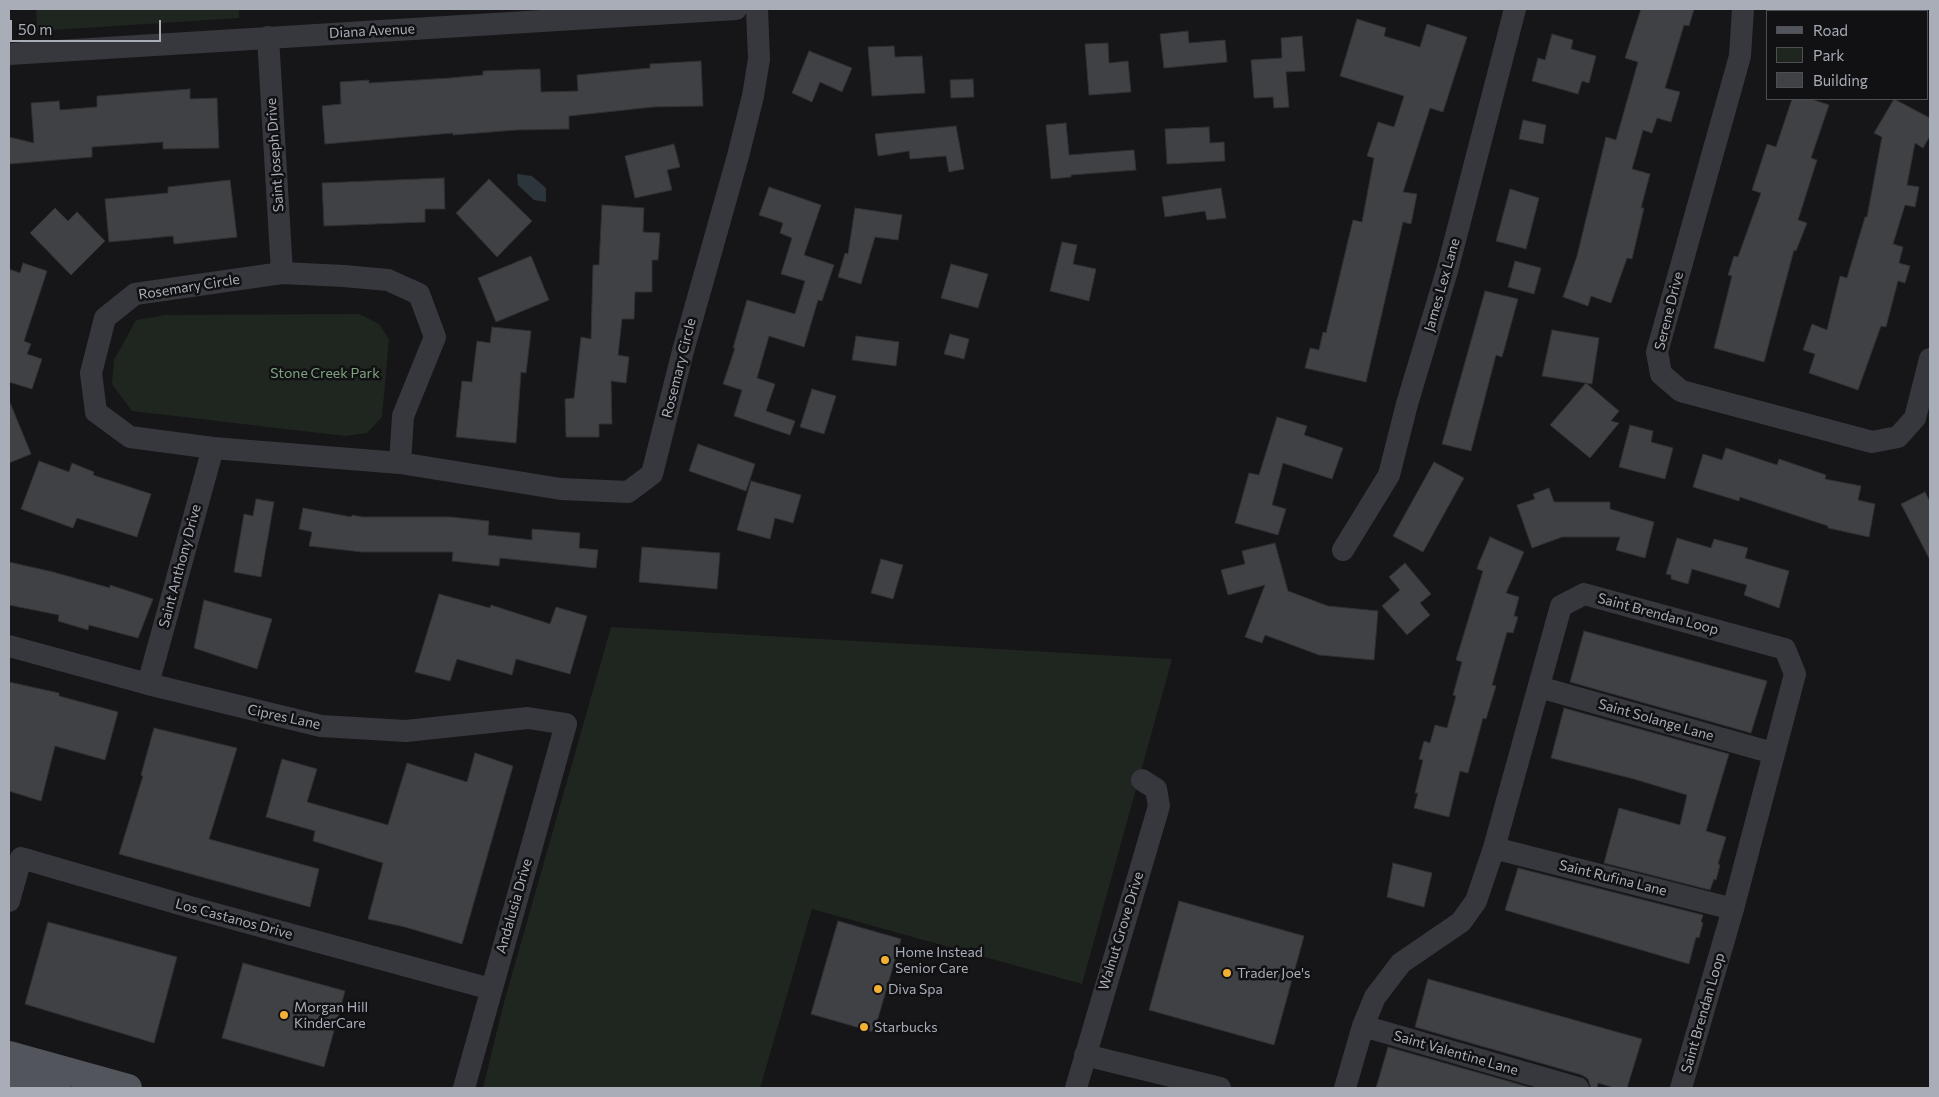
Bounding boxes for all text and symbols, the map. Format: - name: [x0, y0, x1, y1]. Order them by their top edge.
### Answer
- scale bar: [12, 10, 164, 42]
- legend: [1766, 10, 1929, 100]
- text: 50 m: [18, 20, 52, 38]
- street label: Diana Avenue: [329, 20, 415, 42]
- text: Road: [1813, 21, 1848, 39]
- text: Park: [1813, 46, 1844, 64]
- text: Building: [1813, 71, 1868, 89]
- street label: Saint Joseph Drive: [263, 97, 287, 213]
- street label: James Lex Lane: [1421, 236, 1463, 334]
- street label: Serene Drive: [1651, 270, 1687, 352]
- street label: Rosemary Circle: [137, 271, 241, 303]
- street label: Rosemary Circle: [658, 316, 700, 420]
- park label: Stone Creek Park: [270, 365, 380, 381]
- street label: Saint Anthony Drive: [155, 502, 205, 630]
- street label: Saint Brendan Loop: [1596, 590, 1720, 638]
- street label: Saint Solange Lane: [1596, 695, 1716, 745]
- street label: Cipres Lane: [246, 701, 322, 733]
- street label: Andalusia Drive: [492, 856, 536, 956]
- street label: Saint Rufina Lane: [1557, 856, 1669, 900]
- street label: Walnut Grove Drive: [1095, 870, 1147, 992]
- street label: Los Castanos Drive: [174, 895, 294, 943]
- place label: Home Instead Senior Care: [895, 944, 983, 976]
- street label: Saint Brendan Loop: [1678, 951, 1728, 1075]
- marker: Home Instead Senior Care: [879, 954, 891, 966]
- place label: Trader Joe's: [1237, 965, 1310, 981]
- marker: Trader Joe's: [1221, 967, 1233, 979]
- place label: Diva Spa: [888, 981, 943, 997]
- marker: Diva Spa: [872, 983, 884, 995]
- place label: Morgan Hill KinderCare: [294, 999, 368, 1032]
- marker: Morgan Hill KinderCare: [278, 1009, 290, 1021]
- place label: Starbucks: [874, 1019, 938, 1035]
- marker: Starbucks: [858, 1021, 870, 1033]
- street label: Saint Valentine Lane: [1392, 1027, 1520, 1079]

